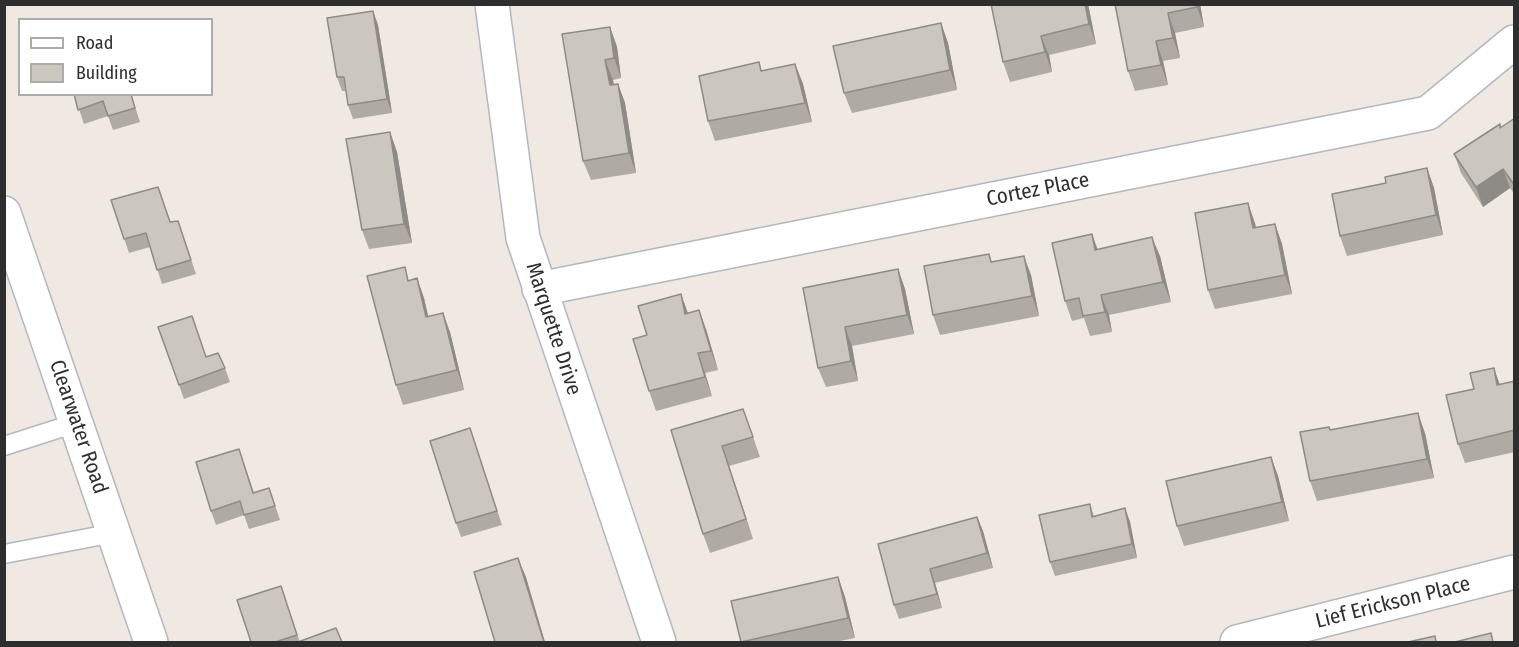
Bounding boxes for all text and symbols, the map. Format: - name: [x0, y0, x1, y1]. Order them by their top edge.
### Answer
- legend: [18, 18, 213, 96]
- text: Road: [76, 32, 113, 54]
- text: Building: [76, 62, 137, 84]
- street label: Cortez Place: [985, 168, 1091, 212]
- street label: Marquette Drive: [520, 260, 586, 398]
- street label: Clearwater Road: [43, 357, 113, 497]
- street label: Lief Erickson Place: [1313, 572, 1473, 634]

